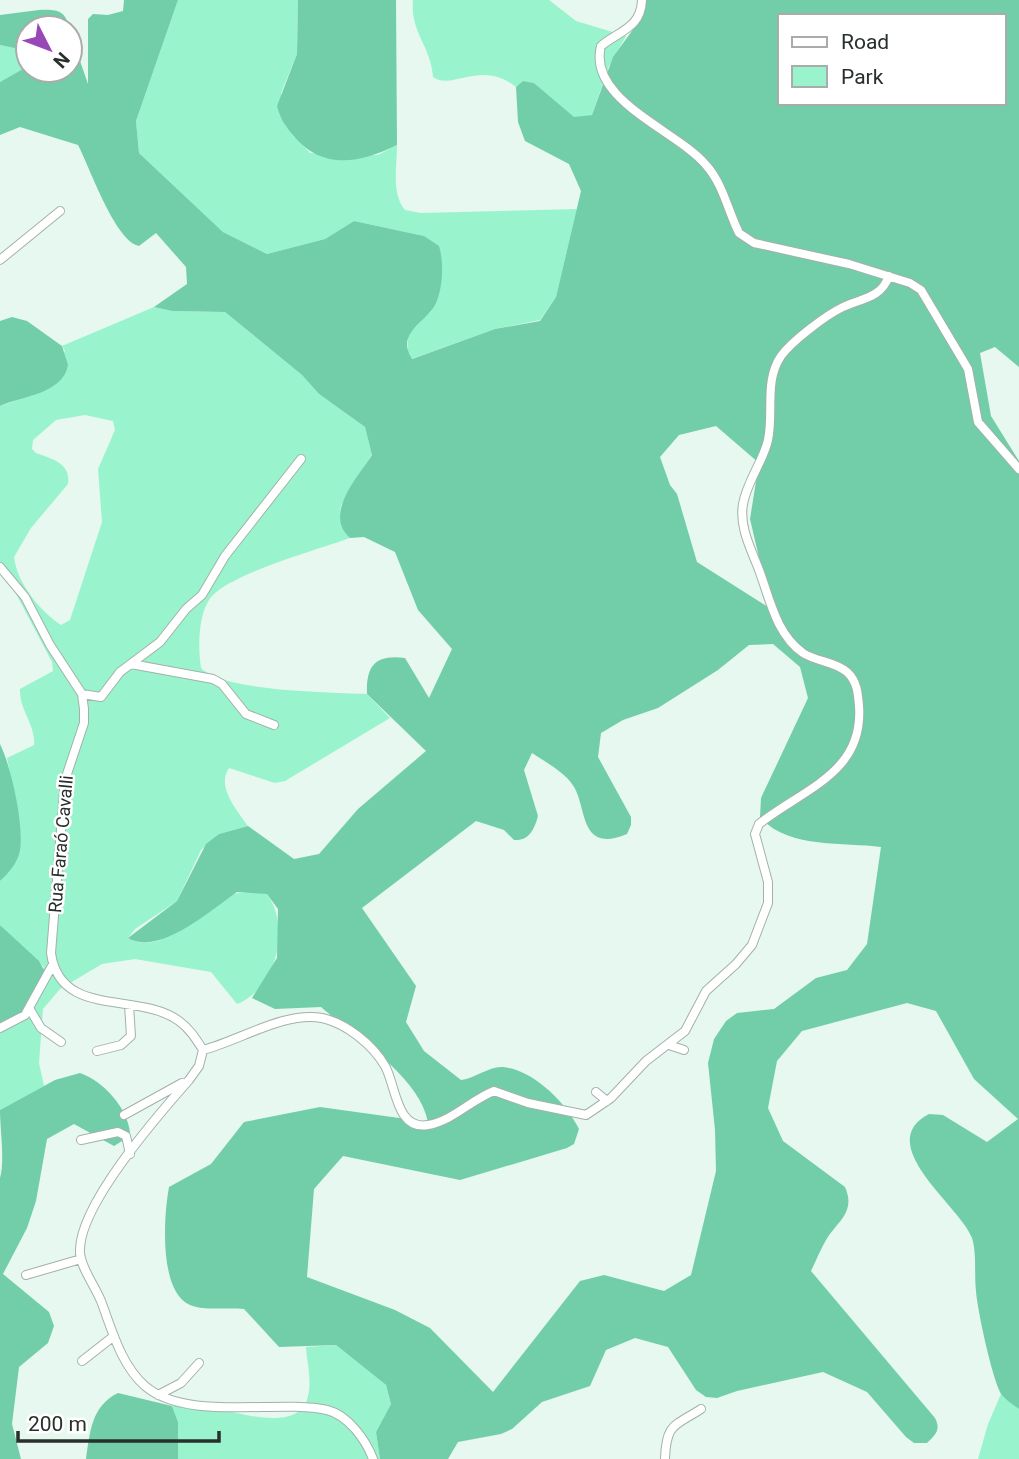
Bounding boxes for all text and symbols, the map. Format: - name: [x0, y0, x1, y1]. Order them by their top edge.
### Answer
- north arrow: [14, 14, 84, 84]
- legend: [778, 14, 1005, 105]
- text: Road: [841, 30, 889, 54]
- text: N: [48, 47, 74, 73]
- text: Park: [841, 65, 884, 89]
- street label: Rua Faraó Cavalli: [44, 774, 77, 914]
- scale bar: [18, 1400, 219, 1444]
- text: 200 m: [28, 1412, 87, 1436]

